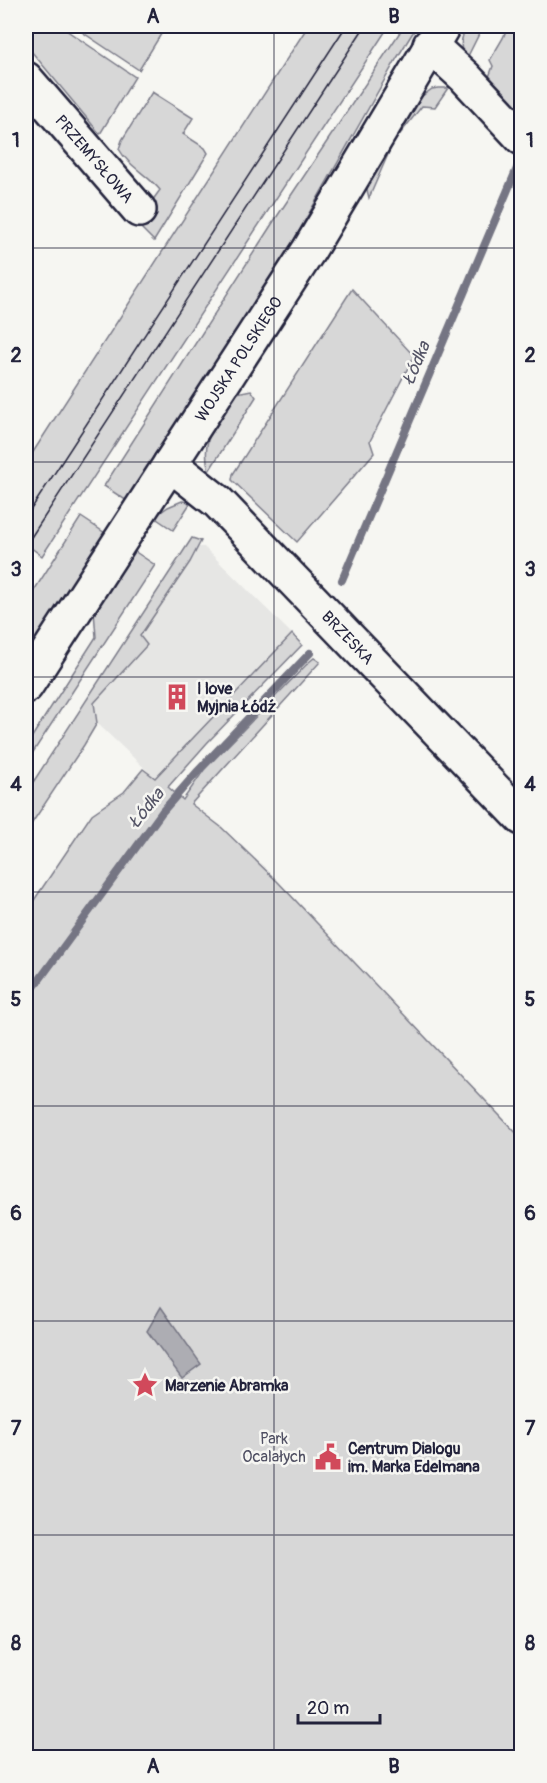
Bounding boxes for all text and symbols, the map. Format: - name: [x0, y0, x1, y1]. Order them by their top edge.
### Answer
- text: A: [147, 4, 160, 29]
- text: B: [388, 4, 400, 29]
- street label: PRZEMYSŁOWA: [50, 111, 137, 207]
- text: 1: [12, 128, 20, 153]
- text: 1: [526, 128, 534, 153]
- street label: WOJSKA POLSKIEGO: [191, 293, 287, 426]
- water label: Łódka: [397, 337, 436, 388]
- text: 2: [10, 343, 22, 368]
- text: 2: [524, 343, 536, 368]
- text: 3: [10, 557, 22, 582]
- text: 3: [524, 557, 536, 582]
- street label: BRZESKA: [317, 607, 378, 669]
- place label: I love Myjnia Łódź: [197, 679, 277, 717]
- building icon: I love Myjnia Łódź: [162, 682, 192, 712]
- text: 4: [10, 772, 22, 797]
- text: 4: [524, 772, 536, 797]
- water label: Łódka: [123, 782, 170, 833]
- text: 5: [11, 987, 22, 1012]
- text: 5: [525, 987, 536, 1012]
- text: 6: [10, 1201, 22, 1226]
- text: 6: [524, 1201, 536, 1226]
- place icon: Marzenie Abramka: [130, 1370, 160, 1400]
- place label: Marzenie Abramka: [165, 1376, 289, 1396]
- text: 7: [11, 1416, 22, 1441]
- text: 7: [525, 1416, 536, 1441]
- park label: Park Ocalałych: [242, 1429, 306, 1467]
- place label: Centrum Dialogu im. Marka Edelmana: [348, 1439, 480, 1477]
- public building icon: Centrum Dialogu im. Marka Edelmana: [313, 1442, 343, 1472]
- text: 8: [11, 1631, 21, 1656]
- text: 8: [525, 1631, 535, 1656]
- scale bar: [298, 1687, 380, 1725]
- text: 20 m: [307, 1697, 349, 1720]
- text: A: [147, 1754, 160, 1779]
- text: B: [388, 1754, 400, 1779]

